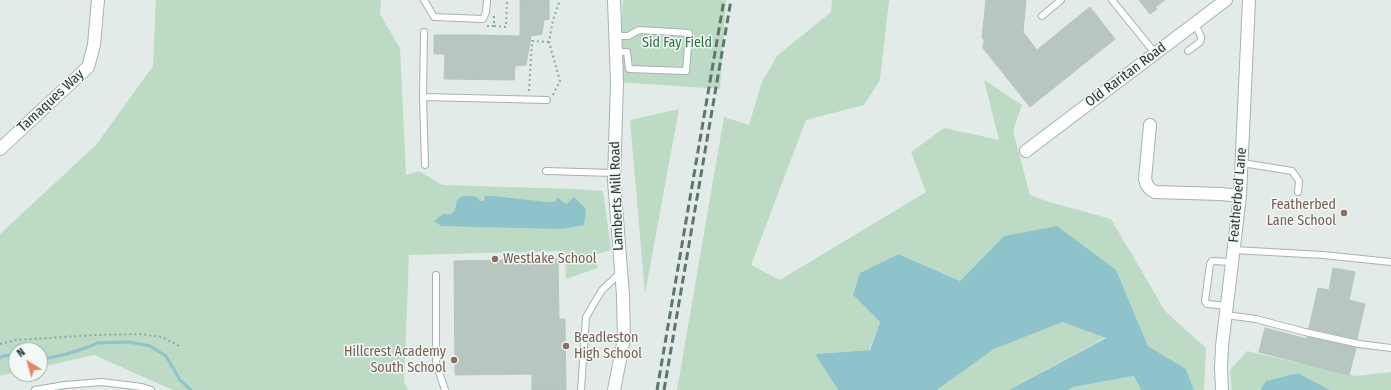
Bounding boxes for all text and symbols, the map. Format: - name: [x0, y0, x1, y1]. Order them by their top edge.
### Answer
- park label: Sid Fay Field: [642, 35, 712, 51]
- street label: Old Raritan Road: [1082, 39, 1170, 111]
- street label: Tamaques Way: [14, 66, 88, 136]
- street label: Lamberts Mill Road: [607, 141, 627, 251]
- street label: Featherbed Lane: [1225, 147, 1251, 243]
- place label: Featherbed Lane School: [1267, 197, 1336, 230]
- marker: Featherbed Lane School: [1339, 208, 1349, 218]
- place label: Westlake School: [503, 251, 597, 267]
- marker: Westlake School: [490, 254, 500, 264]
- place label: Beadleston High School: [574, 330, 642, 362]
- marker: Beadleston High School: [561, 341, 571, 351]
- north arrow: [8, 342, 48, 382]
- place label: Hillcrest Academy South School: [344, 344, 446, 376]
- text: N: [15, 346, 28, 360]
- marker: Hillcrest Academy South School: [449, 355, 459, 365]

